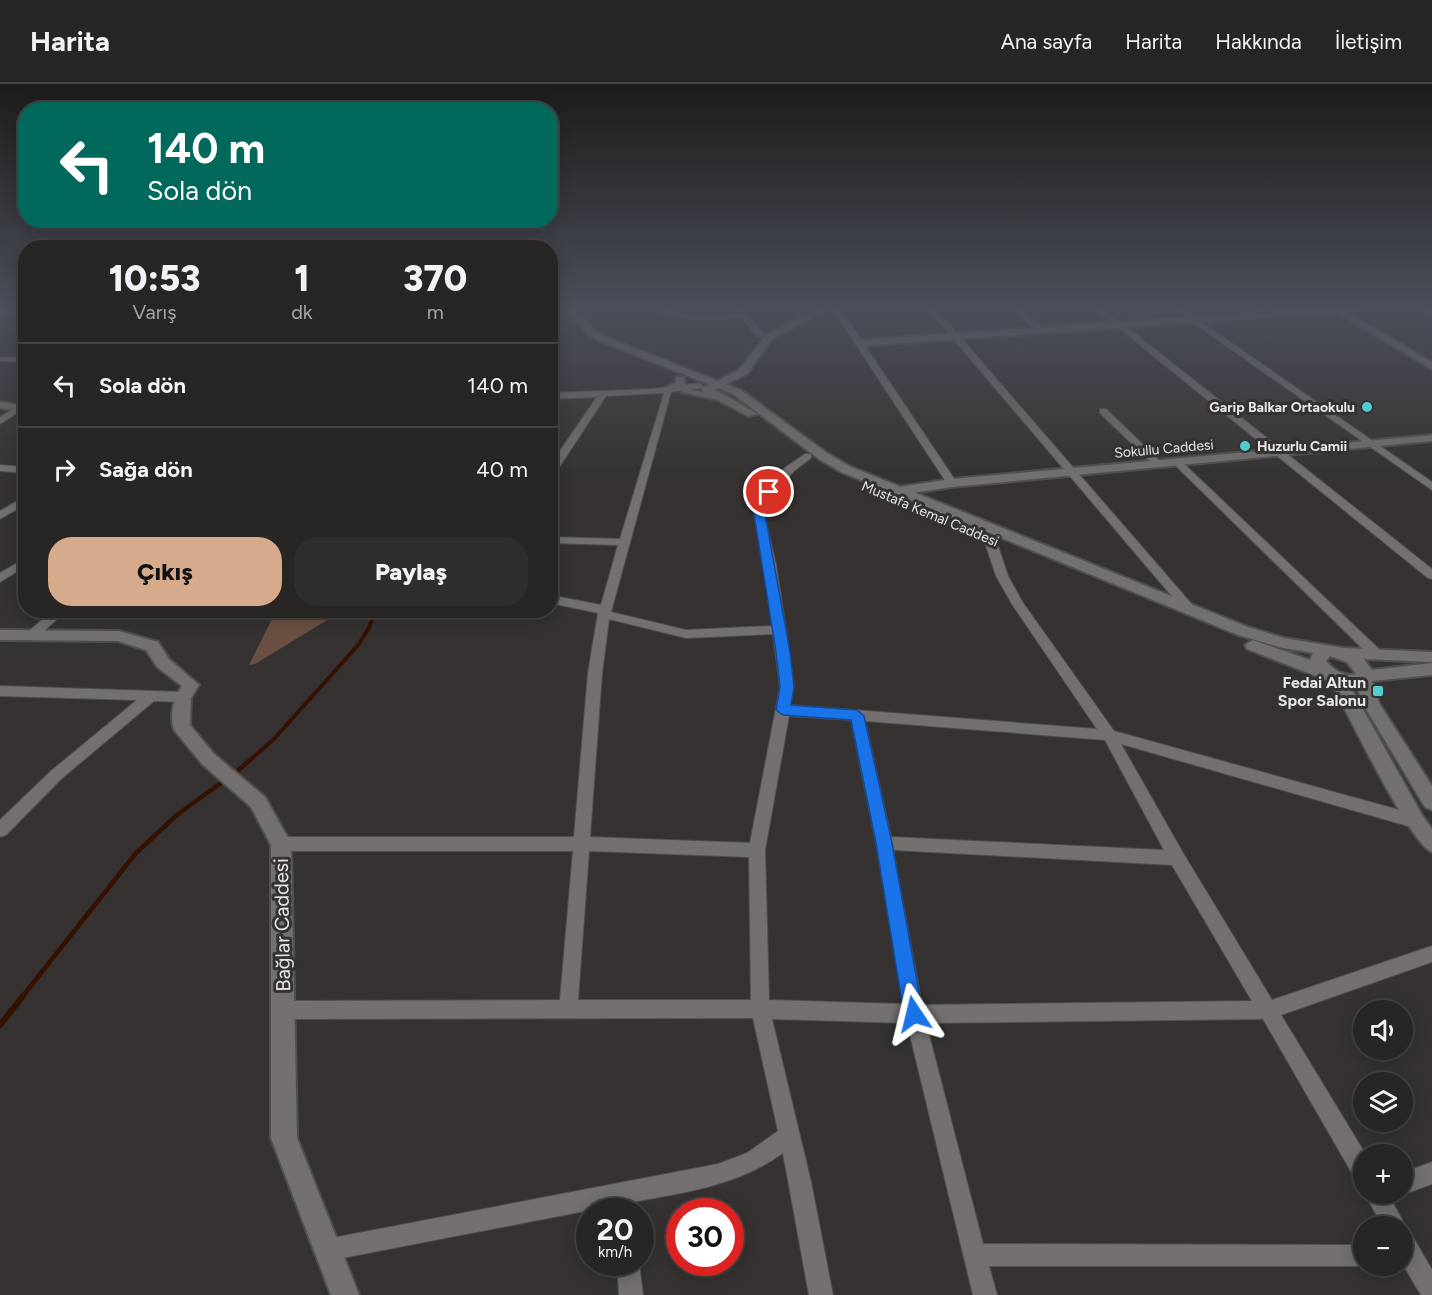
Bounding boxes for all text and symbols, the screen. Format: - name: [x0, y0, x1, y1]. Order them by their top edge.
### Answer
- text: Harita: [30, 24, 110, 58]
- text: Ana sayfa: [1001, 29, 1092, 54]
- text: Harita: [1125, 29, 1182, 54]
- text: Hakkında: [1215, 29, 1302, 54]
- text: İletişim: [1335, 29, 1402, 54]
- text: 140 m: [147, 123, 265, 174]
- icon: left: [48, 126, 126, 204]
- text: Sola dön: [147, 174, 252, 207]
- text: 10:53: [109, 257, 200, 300]
- text: 1: [294, 257, 310, 300]
- text: 370: [403, 257, 467, 300]
- text: Varış: [133, 300, 177, 324]
- text: dk: [291, 300, 313, 324]
- text: m: [427, 300, 444, 324]
- icon: left: [48, 369, 81, 402]
- text: Sola dön: [99, 372, 186, 399]
- text: 140 m: [467, 372, 528, 399]
- place label: Garip Balkar Ortaokulu: [1209, 399, 1355, 416]
- marker: Garip Balkar Ortaokulu: [1360, 400, 1374, 414]
- street label: Sokullu Caddesi: [1114, 436, 1214, 462]
- place label: Huzurlu Camii: [1257, 438, 1347, 455]
- marker: Huzurlu Camii: [1238, 439, 1252, 453]
- icon: right: [48, 453, 81, 486]
- text: Sağa dön: [99, 456, 193, 483]
- text: 40 m: [476, 456, 528, 483]
- pin: [743, 466, 794, 517]
- icon: arrive: [752, 475, 785, 508]
- street label: Mustafa Kemal Caddesi: [859, 477, 1001, 551]
- button: Çıkış: [48, 537, 282, 606]
- button: Paylaş: [294, 537, 528, 606]
- place label: Fedai Altun Spor Salonu: [1278, 673, 1366, 710]
- marker: Fedai Altun Spor Salonu: [1371, 684, 1385, 698]
- street label: Bağlar Caddesi: [269, 858, 295, 992]
- position arrow: [882, 982, 946, 1046]
- map controls: [1353, 1000, 1413, 1276]
- button: sound: [1353, 1000, 1413, 1060]
- button: layers: [1353, 1072, 1413, 1132]
- button: +: [1353, 1144, 1413, 1204]
- speed limit sign: 30: [666, 1198, 744, 1276]
- text: 20: [597, 1211, 633, 1248]
- button: −: [1353, 1216, 1413, 1276]
- text: km/h: [598, 1243, 632, 1261]

